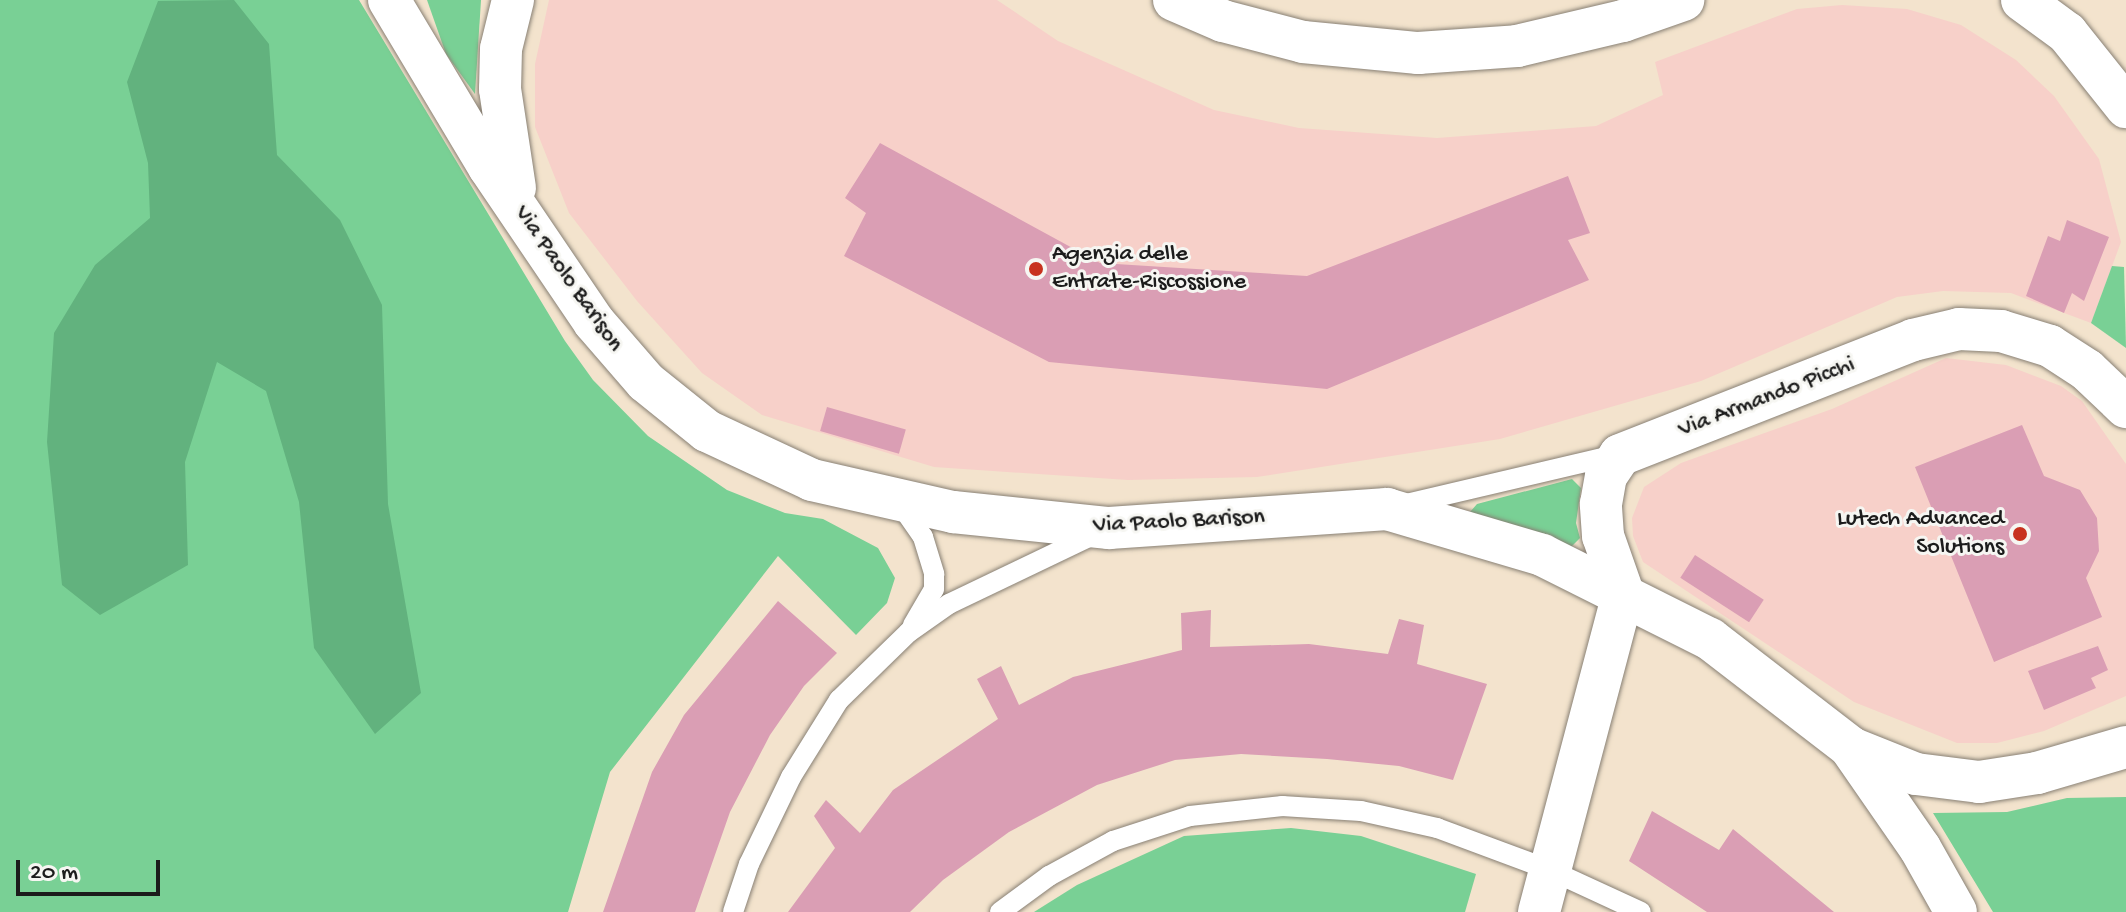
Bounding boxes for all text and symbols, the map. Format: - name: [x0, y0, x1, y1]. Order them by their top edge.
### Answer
- street label: Via Paolo Barison: [507, 200, 629, 358]
- place label: Agenzia delle Entrate-Riscossione: [1052, 241, 1246, 297]
- marker: Agenzia delle Entrate-Riscossione: [1027, 260, 1045, 278]
- street label: Via Armando Picchi: [1675, 351, 1859, 445]
- street label: Via Paolo Barison: [1092, 503, 1266, 541]
- place label: Lutech Advanced Solutions: [1837, 506, 2004, 562]
- marker: Lutech Advanced Solutions: [2011, 525, 2029, 543]
- scale bar: [20, 844, 164, 894]
- text: 20 m: [30, 859, 78, 888]

